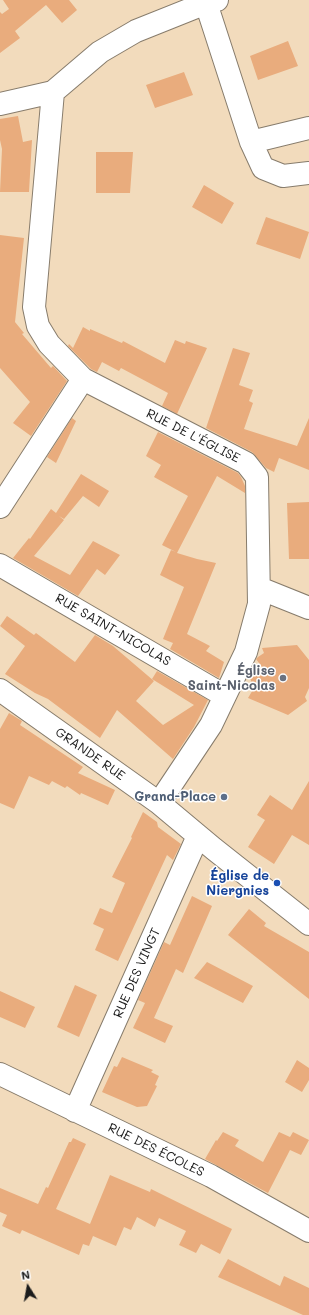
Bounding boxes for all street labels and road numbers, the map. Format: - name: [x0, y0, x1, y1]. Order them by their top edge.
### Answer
- street label: RUE DE L'ÉGLISE: [143, 406, 243, 466]
- street label: RUE SAINT-NICOLAS: [52, 591, 174, 669]
- street label: GRANDE RUE: [52, 724, 128, 784]
- street label: RUE DES VINGT: [110, 926, 164, 1020]
- street label: RUE DES ÉCOLES: [105, 1120, 207, 1180]

